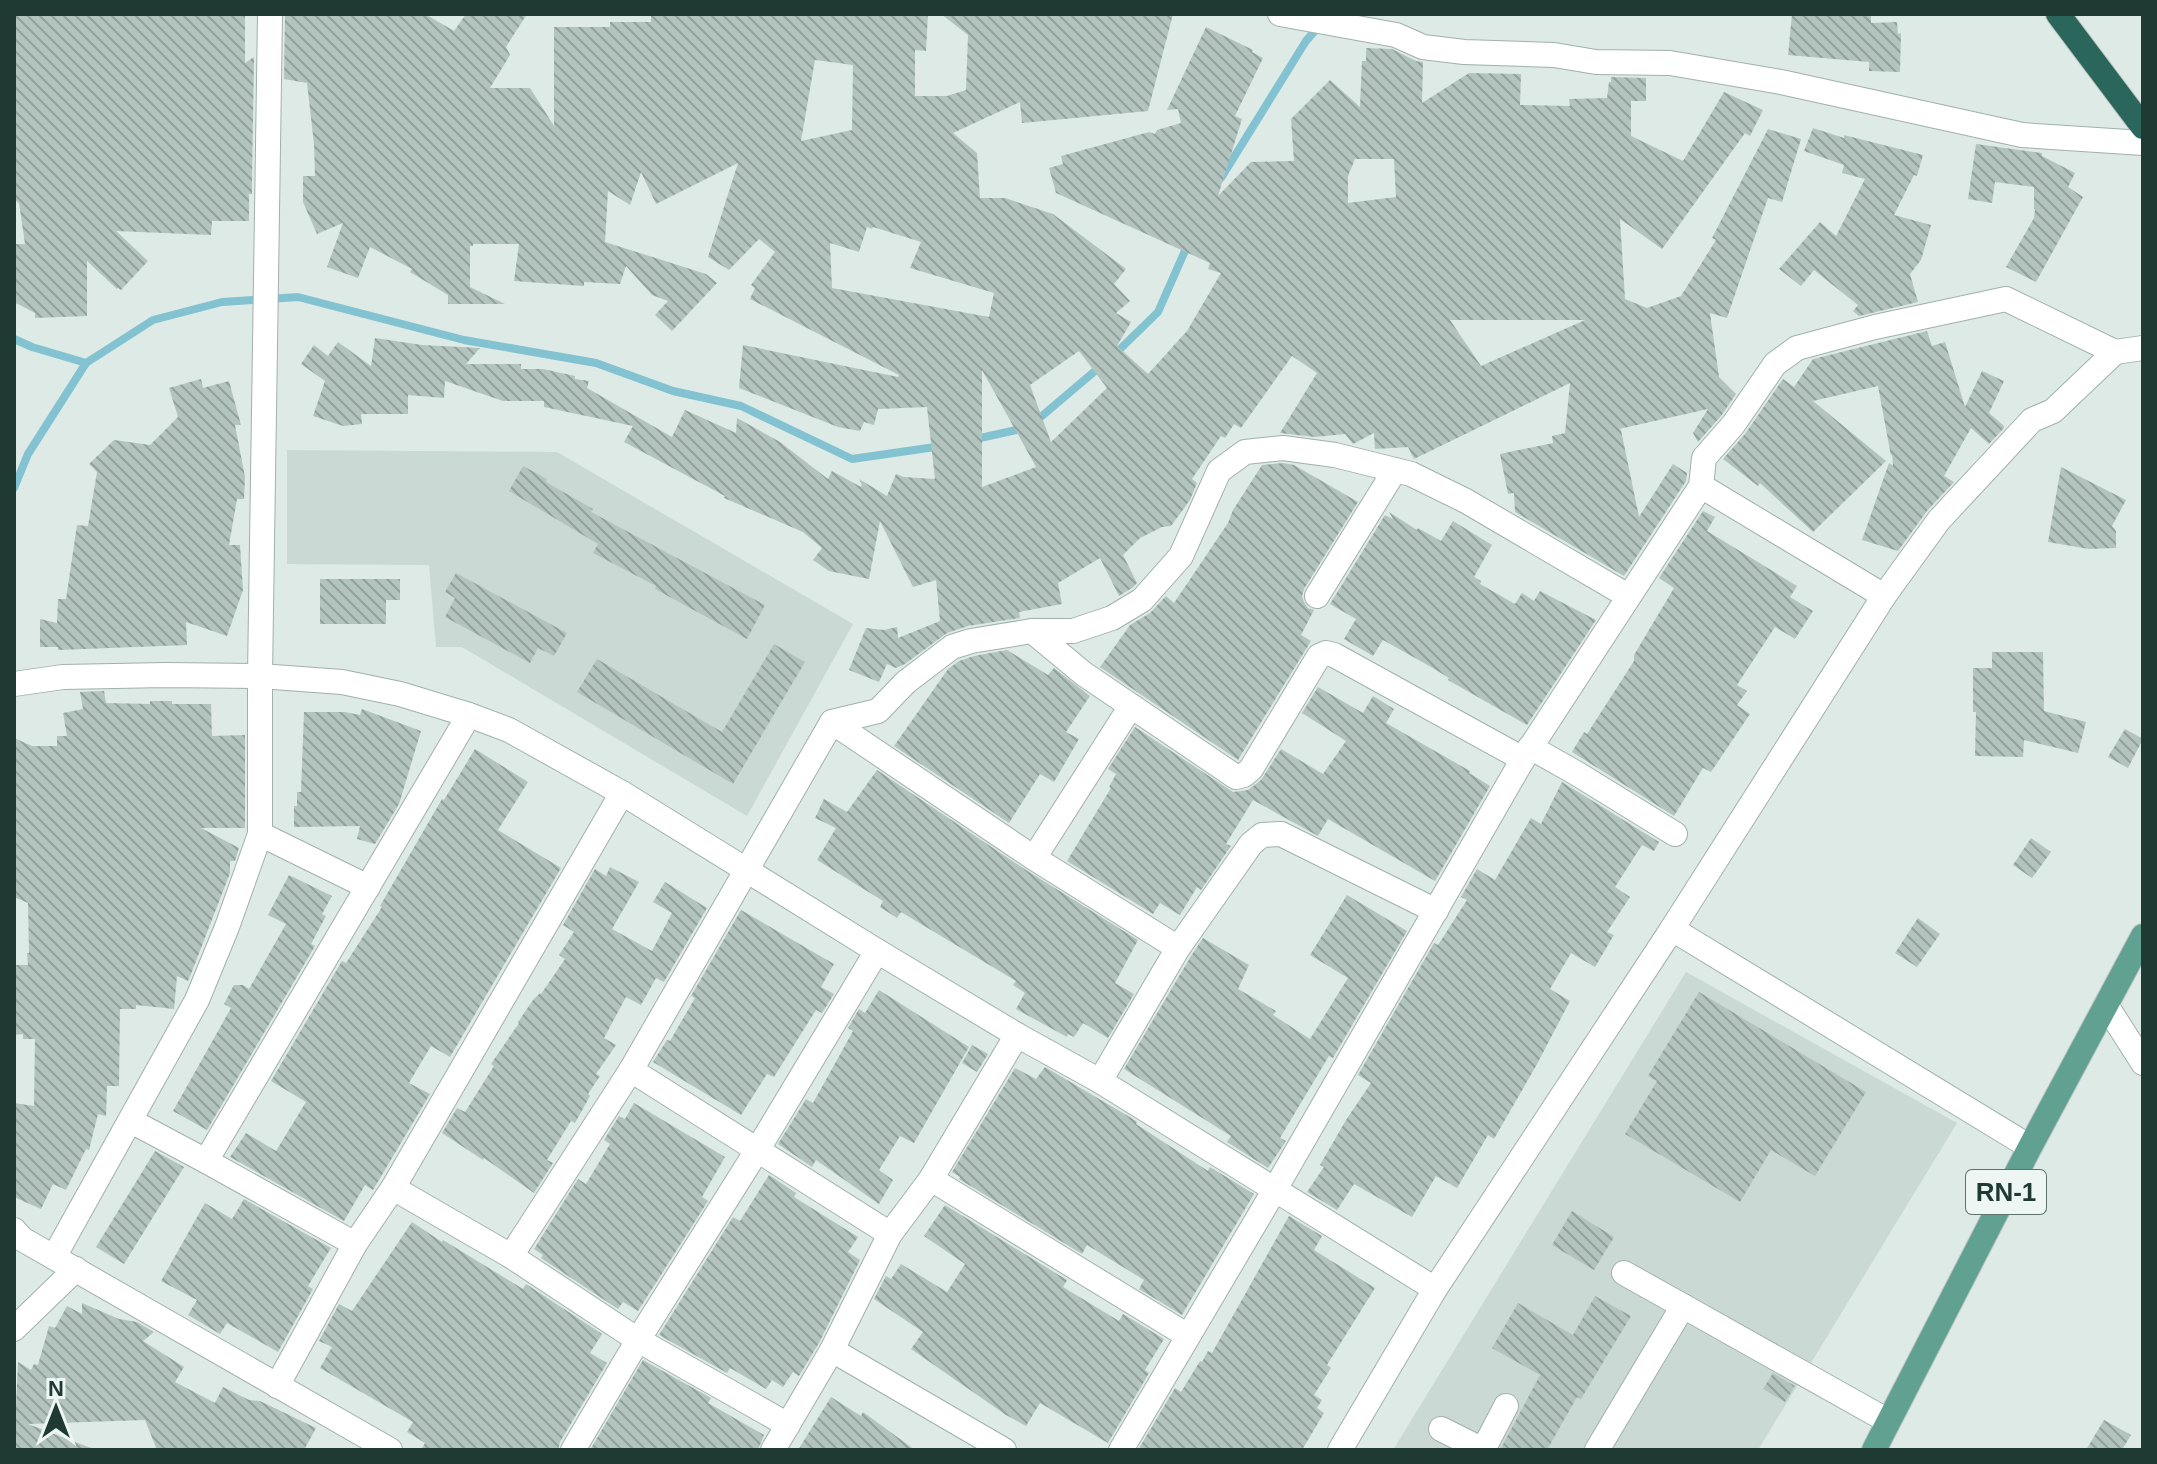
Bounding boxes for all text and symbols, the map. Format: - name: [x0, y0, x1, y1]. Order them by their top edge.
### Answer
- road number: RN-1: [1966, 1170, 2046, 1214]
- north arrow: [16, 1368, 96, 1448]
- text: N: [48, 1376, 64, 1401]

